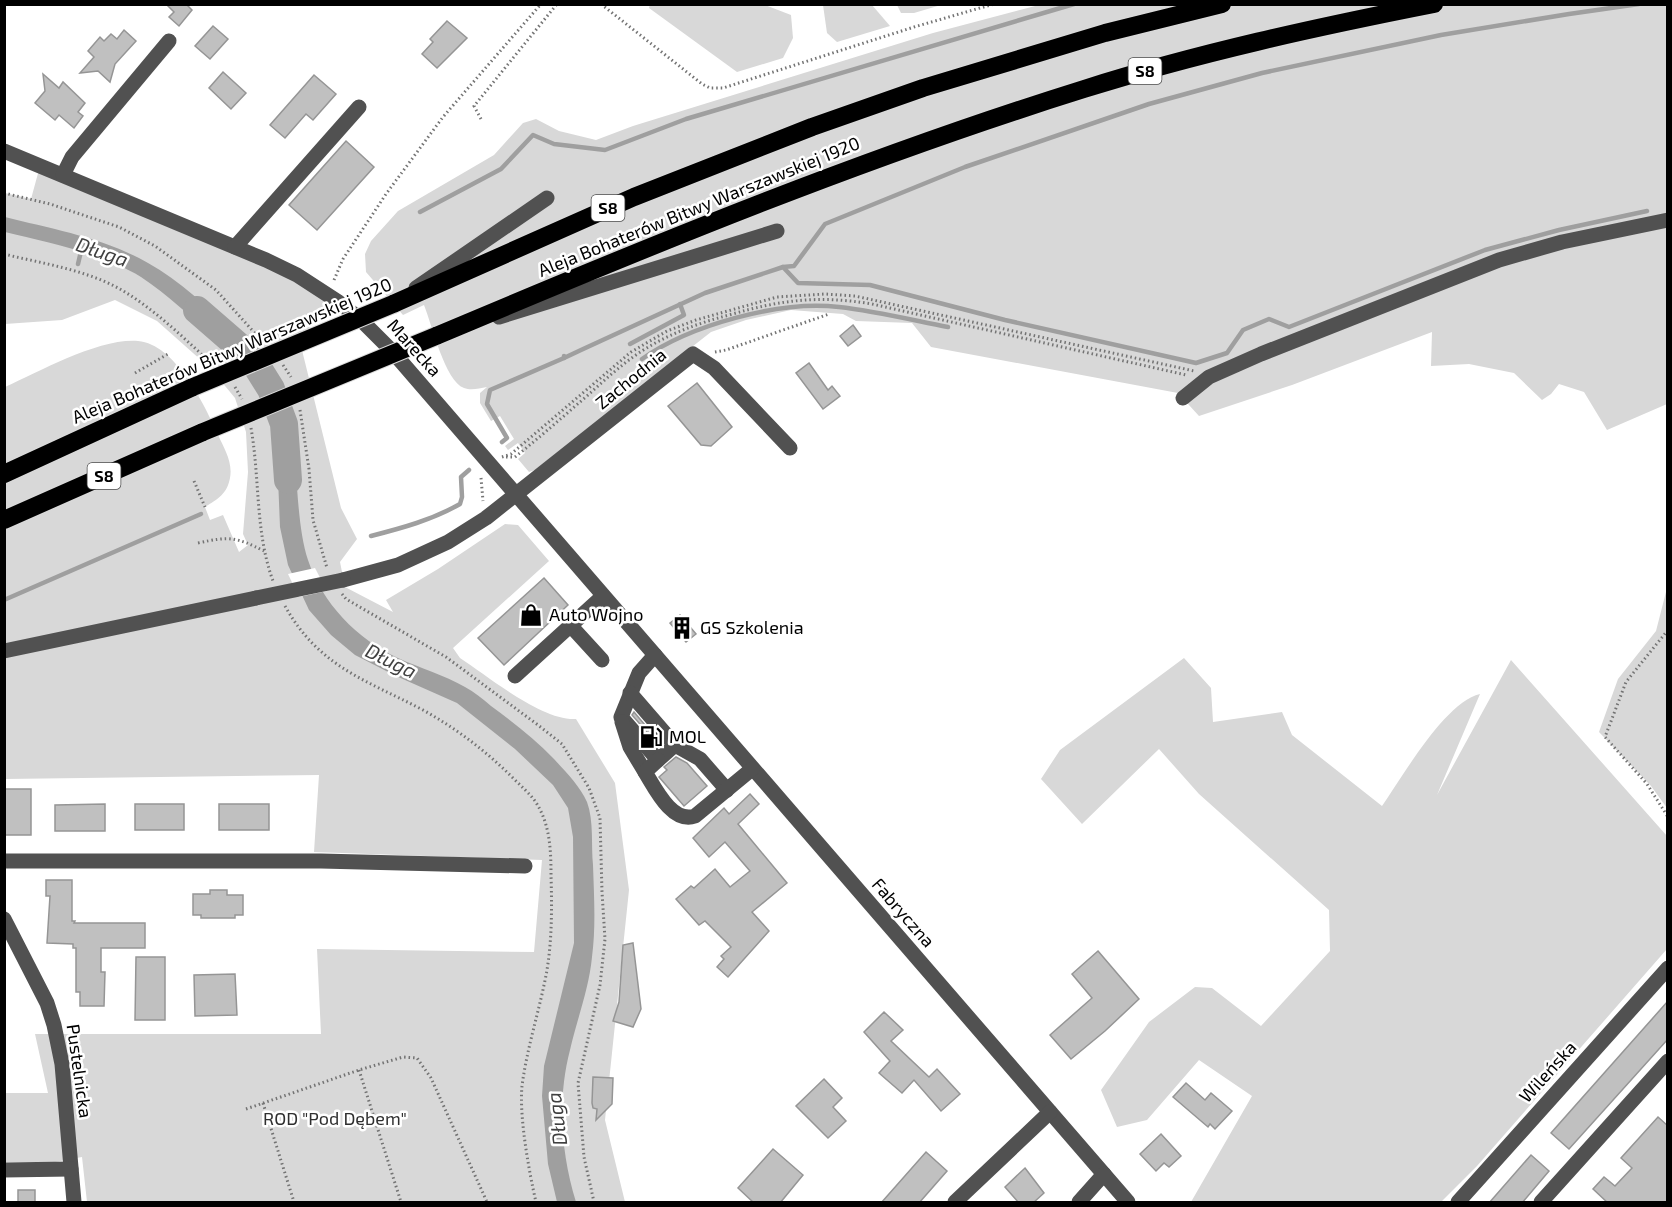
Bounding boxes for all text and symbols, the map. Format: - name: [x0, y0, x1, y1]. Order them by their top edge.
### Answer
- road number: S8: [1128, 58, 1162, 84]
- street label: Aleja Bohaterów Bitwy Warszawskiej 1920: [535, 131, 863, 281]
- road number: S8: [592, 195, 624, 221]
- water label: Długa: [73, 231, 132, 271]
- street label: Aleja Bohaterów Bitwy Warszawskiej 1920: [68, 273, 395, 428]
- street label: Marecka: [383, 314, 446, 381]
- street label: Zachodnia: [591, 343, 670, 413]
- road number: S8: [88, 463, 120, 489]
- shop icon: Auto Wojno: [518, 602, 544, 628]
- place label: Auto Wojno: [549, 603, 643, 625]
- building icon: GS Szkolenia: [669, 615, 695, 641]
- place label: GS Szkolenia: [700, 616, 804, 638]
- water label: Długa: [362, 638, 421, 683]
- fuel station icon: MOL: [638, 724, 664, 750]
- place label: MOL: [669, 725, 706, 747]
- street label: Fabryczna: [868, 873, 940, 951]
- street label: Pustelnicka: [63, 1022, 97, 1119]
- street label: Wileńska: [1514, 1036, 1581, 1107]
- water label: Długa: [541, 1091, 571, 1147]
- park label: ROD "Pod Dębem": [263, 1107, 407, 1129]

